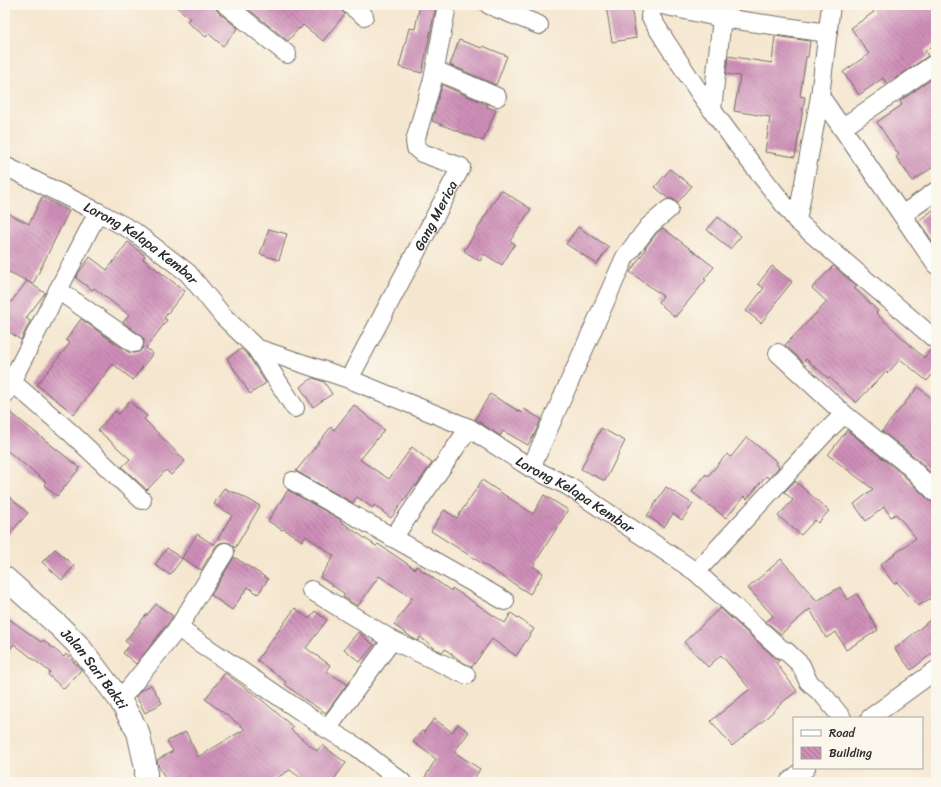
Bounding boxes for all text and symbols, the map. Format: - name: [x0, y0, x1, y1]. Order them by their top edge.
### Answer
- street label: Gang Merica: [406, 176, 464, 255]
- street label: Lorong Kelapa Kembar: [79, 194, 206, 291]
- street label: Lorong Kelapa Kembar: [511, 449, 641, 541]
- street label: Jalan Sari Bakti: [54, 621, 136, 715]
- legend: [793, 717, 923, 769]
- text: Road: [829, 722, 856, 744]
- text: Building: [829, 742, 872, 764]

